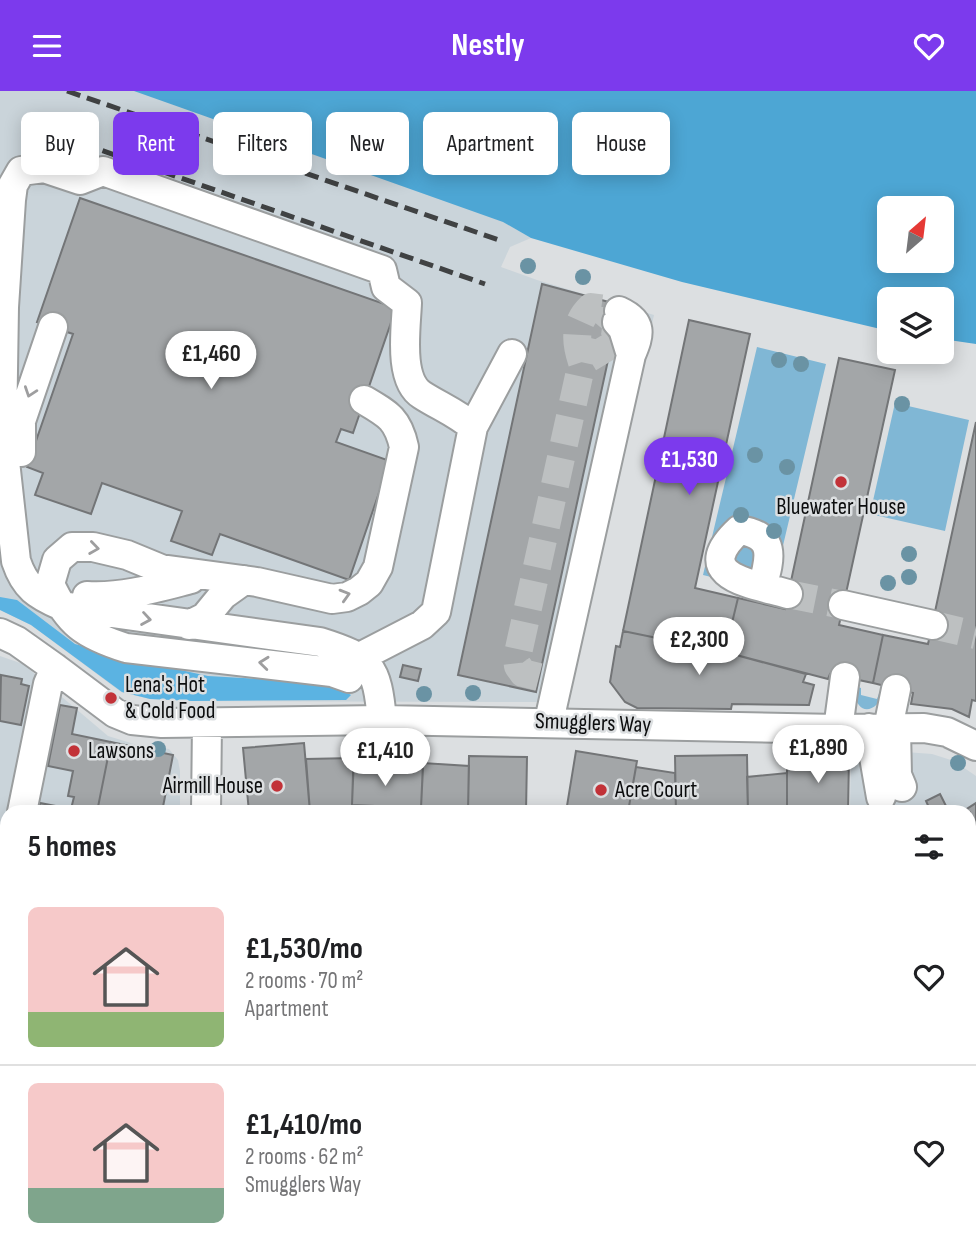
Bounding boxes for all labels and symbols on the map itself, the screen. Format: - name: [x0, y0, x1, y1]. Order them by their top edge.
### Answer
- north arrow: [877, 196, 954, 273]
- pin: £1,460: [154, 331, 268, 391]
- one-way arrow: [24, 385, 38, 397]
- pin: £1,530: [632, 437, 746, 497]
- marker: Bluewater House: [833, 474, 849, 490]
- place label: Bluewater House: [776, 493, 906, 521]
- one-way arrow: [88, 541, 100, 556]
- one-way arrow: [338, 589, 350, 604]
- one-way arrow: [140, 611, 152, 626]
- pin: £2,300: [642, 617, 756, 677]
- one-way arrow: [258, 656, 269, 671]
- place label: Lena's Hot & Cold Food: [125, 671, 215, 725]
- marker: Lena's Hot & Cold Food: [103, 690, 119, 706]
- street label: Smugglers Way: [534, 707, 652, 739]
- pin: £1,890: [761, 725, 875, 785]
- pin: £1,410: [328, 729, 442, 788]
- place label: Lawsons: [88, 737, 154, 765]
- marker: Lawsons: [66, 743, 82, 759]
- place label: Airmill House: [162, 772, 263, 800]
- place label: Acre Court: [614, 776, 697, 804]
- marker: Airmill House: [269, 778, 285, 794]
- marker: Acre Court: [593, 782, 609, 798]

